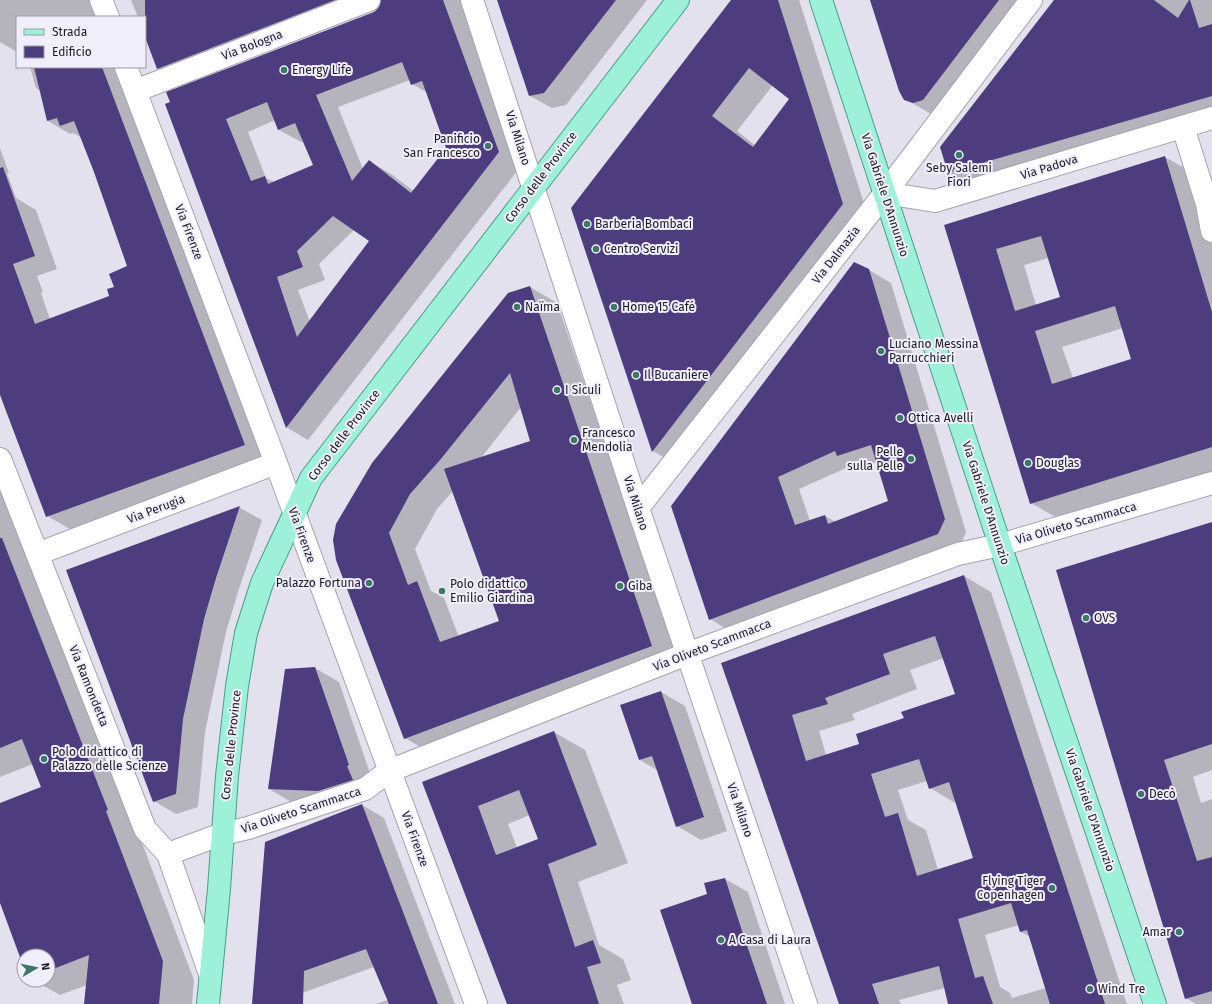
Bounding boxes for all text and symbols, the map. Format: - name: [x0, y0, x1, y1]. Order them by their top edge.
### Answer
- legend: [16, 16, 146, 68]
- text: Strada: [52, 25, 87, 39]
- street label: Via Bologna: [219, 27, 285, 63]
- text: Edificio: [52, 45, 92, 59]
- place label: Energy Life: [292, 63, 351, 77]
- marker: Energy Life: [279, 65, 289, 75]
- street label: Via Milano: [503, 109, 533, 167]
- street label: Corso delle Province: [502, 129, 580, 225]
- street label: Via Gabriele D'Annunzio: [858, 131, 912, 259]
- place label: Panificio San Francesco: [403, 132, 480, 160]
- marker: Panificio San Francesco: [483, 141, 493, 151]
- marker: Seby Salemi Fiori: [954, 150, 964, 160]
- street label: Via Padova: [1019, 152, 1079, 182]
- place label: Seby Salemi Fiori: [926, 161, 992, 189]
- street label: Via Firenze: [172, 202, 206, 262]
- place label: Barberia Bombaci: [595, 217, 692, 231]
- marker: Barberia Bombaci: [582, 219, 592, 229]
- street label: Via Dalmazia: [809, 223, 863, 287]
- place label: Centro Servizi: [604, 242, 678, 256]
- marker: Centro Servizi: [591, 244, 601, 254]
- place label: Naïma: [525, 300, 560, 314]
- place label: Home 15 Café: [622, 300, 695, 314]
- marker: Naïma: [512, 302, 522, 312]
- marker: Home 15 Café: [609, 302, 619, 312]
- place label: Luciano Messina Parrucchieri: [889, 337, 979, 365]
- marker: Luciano Messina Parrucchieri: [876, 346, 886, 356]
- place label: Il Bucaniere: [644, 368, 708, 382]
- marker: Il Bucaniere: [631, 370, 641, 380]
- place label: I Siculi: [565, 383, 601, 397]
- marker: I Siculi: [552, 385, 562, 395]
- street label: Corso delle Province: [305, 387, 383, 483]
- place label: Ottica Avelli: [908, 411, 973, 425]
- marker: Ottica Avelli: [895, 413, 905, 423]
- place label: Francesco Mendolia: [582, 426, 635, 454]
- marker: Francesco Mendolia: [569, 435, 579, 445]
- street label: Via Gabriele D'Annunzio: [959, 439, 1013, 567]
- place label: Pelle sulla Pelle: [847, 445, 903, 473]
- marker: Pelle sulla Pelle: [906, 454, 916, 464]
- place label: Douglas: [1036, 456, 1080, 470]
- marker: Douglas: [1023, 458, 1033, 468]
- street label: Via Milano: [621, 474, 651, 532]
- street label: Via Perugia: [125, 492, 187, 526]
- street label: Via Oliveto Scammacca: [1014, 499, 1138, 547]
- street label: Via Firenze: [285, 505, 319, 565]
- place label: Palazzo Fortuna: [276, 576, 361, 590]
- place label: Polo didattico Emilio Giardina: [450, 577, 533, 605]
- marker: Palazzo Fortuna: [364, 578, 374, 588]
- place label: Giba: [628, 579, 653, 593]
- marker: Giba: [615, 581, 625, 591]
- marker: Polo didattico Emilio Giardina: [437, 586, 447, 596]
- place label: OVS: [1094, 611, 1116, 625]
- marker: OVS: [1081, 613, 1091, 623]
- street label: Via Oliveto Scammacca: [651, 616, 773, 674]
- street label: Via Ramondetta: [66, 643, 112, 729]
- street label: Corso delle Province: [218, 689, 244, 801]
- place label: Polo didattico di Palazzo delle Scienze: [52, 745, 167, 773]
- street label: Via Gabriele D'Annunzio: [1062, 747, 1118, 873]
- marker: Polo didattico di Palazzo delle Scienze: [39, 754, 49, 764]
- street label: Via Milano: [724, 781, 756, 839]
- street label: Via Oliveto Scammacca: [239, 784, 363, 836]
- place label: Decò: [1149, 787, 1176, 801]
- marker: Decò: [1136, 789, 1146, 799]
- street label: Via Firenze: [398, 809, 432, 869]
- place label: Flying Tiger Copenhagen: [977, 874, 1044, 902]
- marker: Flying Tiger Copenhagen: [1047, 883, 1057, 893]
- place label: Amar: [1143, 925, 1171, 939]
- marker: Amar: [1174, 927, 1184, 937]
- place label: A Casa di Laura: [729, 933, 811, 947]
- marker: A Casa di Laura: [716, 935, 726, 945]
- north arrow: [16, 948, 56, 988]
- text: N: [38, 962, 52, 971]
- place label: Wind Tre: [1098, 982, 1145, 996]
- marker: Wind Tre: [1085, 984, 1095, 994]

